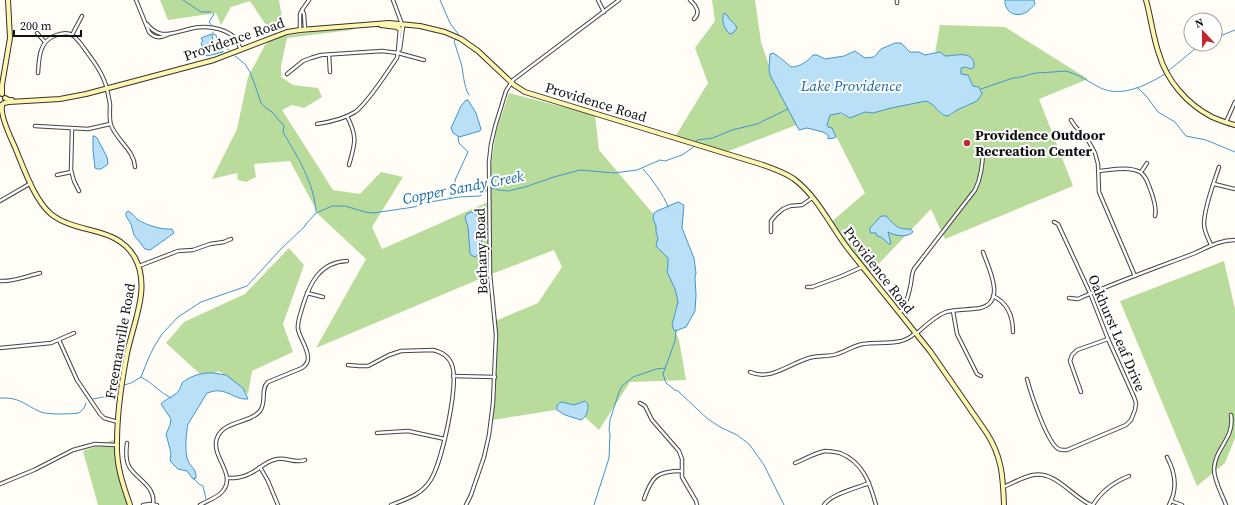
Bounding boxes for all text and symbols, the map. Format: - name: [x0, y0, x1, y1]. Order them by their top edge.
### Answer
- scale bar: [14, 12, 81, 38]
- street label: Providence Road: [181, 12, 287, 66]
- north arrow: [1183, 12, 1223, 52]
- text: N: [1193, 15, 1206, 32]
- text: 200 m: [20, 18, 52, 34]
- water label: Lake Providence: [800, 75, 901, 96]
- street label: Providence Road: [543, 77, 649, 127]
- place label: Providence Outdoor Recreation Center: [975, 125, 1106, 161]
- marker: Providence Outdoor Recreation Center: [962, 138, 972, 148]
- water label: Copper Sandy Creek: [401, 165, 526, 209]
- street label: Bethany Road: [470, 208, 492, 294]
- street label: Providence Road: [839, 222, 919, 318]
- street label: Oakhurst Leaf Drive: [1083, 271, 1151, 395]
- street label: Freemanville Road: [100, 281, 140, 401]

